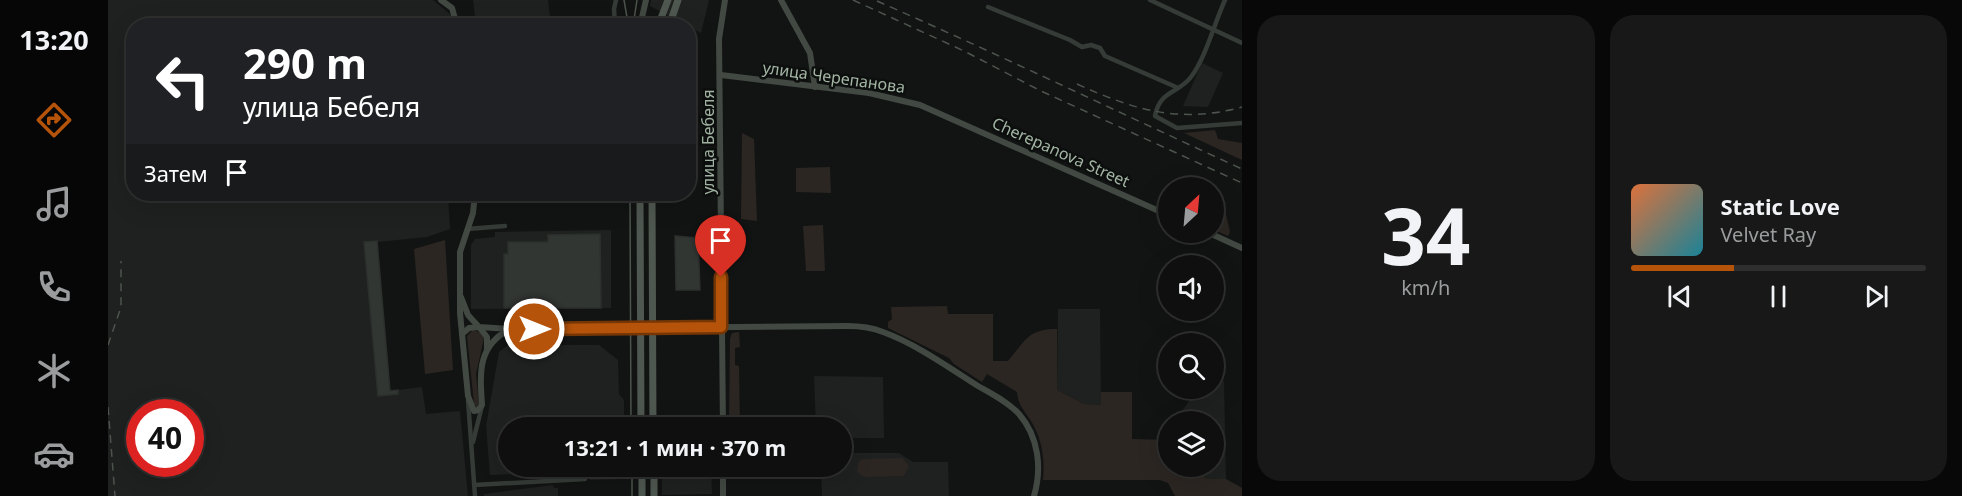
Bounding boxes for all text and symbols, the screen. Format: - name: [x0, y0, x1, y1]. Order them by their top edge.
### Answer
- text: 13:20: [19, 21, 89, 58]
- text: 290 m: [243, 34, 367, 91]
- icon: left: [144, 42, 222, 120]
- street label: улица Черепанова: [761, 56, 907, 98]
- text: улица Бебеля: [243, 88, 420, 125]
- street label: улица Бебеля: [697, 89, 719, 195]
- icon: directions: [33, 99, 75, 141]
- street label: Cherepanova Street: [989, 112, 1133, 192]
- icon: arrive: [220, 156, 253, 189]
- text: Затем: [144, 158, 208, 188]
- north arrow: [1158, 177, 1224, 243]
- map controls: [1158, 177, 1224, 477]
- text: 34: [1381, 182, 1470, 288]
- icon: music: [33, 183, 75, 225]
- text: Static Love: [1721, 191, 1840, 221]
- pin: [695, 215, 746, 277]
- text: Velvet Ray: [1721, 221, 1816, 248]
- icon: arrive: [704, 224, 737, 257]
- button: sound: [1158, 255, 1224, 321]
- icon: phone: [33, 266, 75, 308]
- text: km/h: [1401, 274, 1450, 301]
- icon: previous: [1663, 280, 1696, 313]
- icon: pause: [1762, 280, 1795, 313]
- icon: next: [1860, 280, 1893, 313]
- position arrow: [502, 297, 566, 361]
- button: search: [1158, 333, 1224, 399]
- icon: climate: [33, 350, 75, 392]
- speed limit sign: 40: [126, 399, 204, 477]
- button: layers: [1158, 411, 1224, 477]
- text: 13:21 · 1 мин · 370 m: [564, 432, 786, 462]
- icon: car: [33, 433, 75, 475]

